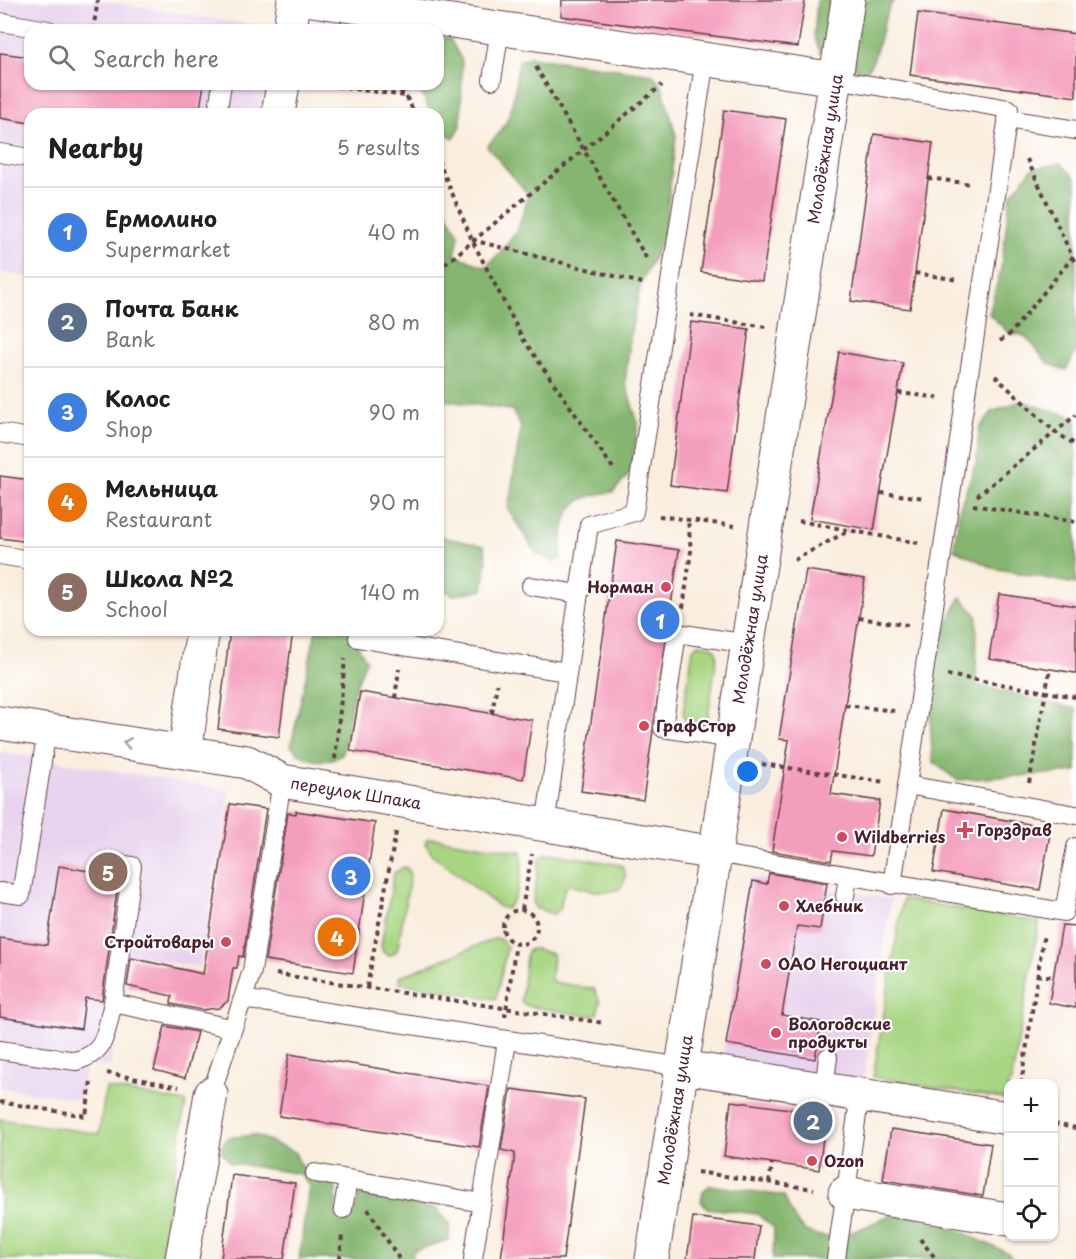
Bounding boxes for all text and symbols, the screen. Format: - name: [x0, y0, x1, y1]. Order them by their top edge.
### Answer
- search box: [24, 24, 444, 90]
- icon: search: [45, 41, 78, 74]
- text: Search here: [93, 41, 219, 74]
- street label: Молодёжная улица: [800, 72, 848, 226]
- text: Nearby: [48, 128, 143, 167]
- text: 5 results: [337, 132, 420, 162]
- text: Ермолино: [105, 201, 217, 234]
- text: 1: [63, 217, 72, 247]
- text: 40 m: [368, 217, 420, 247]
- text: Supermarket: [105, 234, 231, 264]
- text: Почта Банк: [105, 291, 238, 324]
- text: 2: [60, 307, 75, 337]
- text: 80 m: [368, 307, 420, 337]
- text: Bank: [105, 324, 155, 354]
- text: Колос: [105, 381, 171, 414]
- text: 3: [61, 397, 74, 427]
- text: 90 m: [369, 397, 420, 427]
- text: Shop: [105, 414, 153, 444]
- text: Мельница: [105, 471, 218, 504]
- text: 4: [61, 487, 74, 517]
- text: 90 m: [369, 487, 420, 517]
- text: Restaurant: [105, 504, 212, 534]
- street label: Молодёжная улица: [725, 552, 773, 706]
- text: Школа №2: [105, 561, 234, 594]
- place label: Норман: [587, 574, 654, 598]
- text: 5: [61, 577, 74, 607]
- text: 140 m: [360, 577, 420, 607]
- marker: Норман: [659, 580, 673, 594]
- text: School: [105, 594, 168, 624]
- pin: 1: [640, 598, 680, 642]
- place label: ГрафСтор: [656, 713, 736, 737]
- marker: ГрафСтор: [637, 719, 651, 733]
- one-way arrow: [123, 737, 132, 749]
- your location: [733, 757, 762, 786]
- street label: переулок Шпака: [289, 770, 423, 814]
- place label: Горздрав: [977, 817, 1052, 841]
- marker: Горздрав: [958, 823, 972, 837]
- place label: Wildberries: [854, 824, 946, 848]
- marker: Wildberries: [835, 830, 849, 844]
- pin: 5: [88, 850, 128, 894]
- pin: 3: [332, 854, 370, 898]
- place label: Хлебник: [796, 893, 864, 917]
- marker: Хлебник: [777, 899, 791, 913]
- pin: 4: [318, 914, 356, 960]
- place label: Стройтовары: [104, 929, 214, 953]
- marker: Стройтовары: [219, 935, 233, 949]
- place label: ОАО Негоциант: [778, 951, 908, 975]
- marker: ОАО Негоциант: [759, 957, 773, 971]
- place label: Вологодские продукты: [788, 1011, 891, 1053]
- marker: Вологодские продукты: [769, 1026, 783, 1040]
- street label: Молодёжная улица: [650, 1033, 698, 1187]
- map controls: [1004, 1079, 1058, 1241]
- button: +: [1004, 1079, 1058, 1133]
- pin: 2: [794, 1098, 832, 1144]
- button: −: [1004, 1133, 1058, 1187]
- place label: Ozon: [824, 1148, 864, 1172]
- marker: Ozon: [805, 1154, 819, 1168]
- button: locate: [1004, 1187, 1058, 1241]

